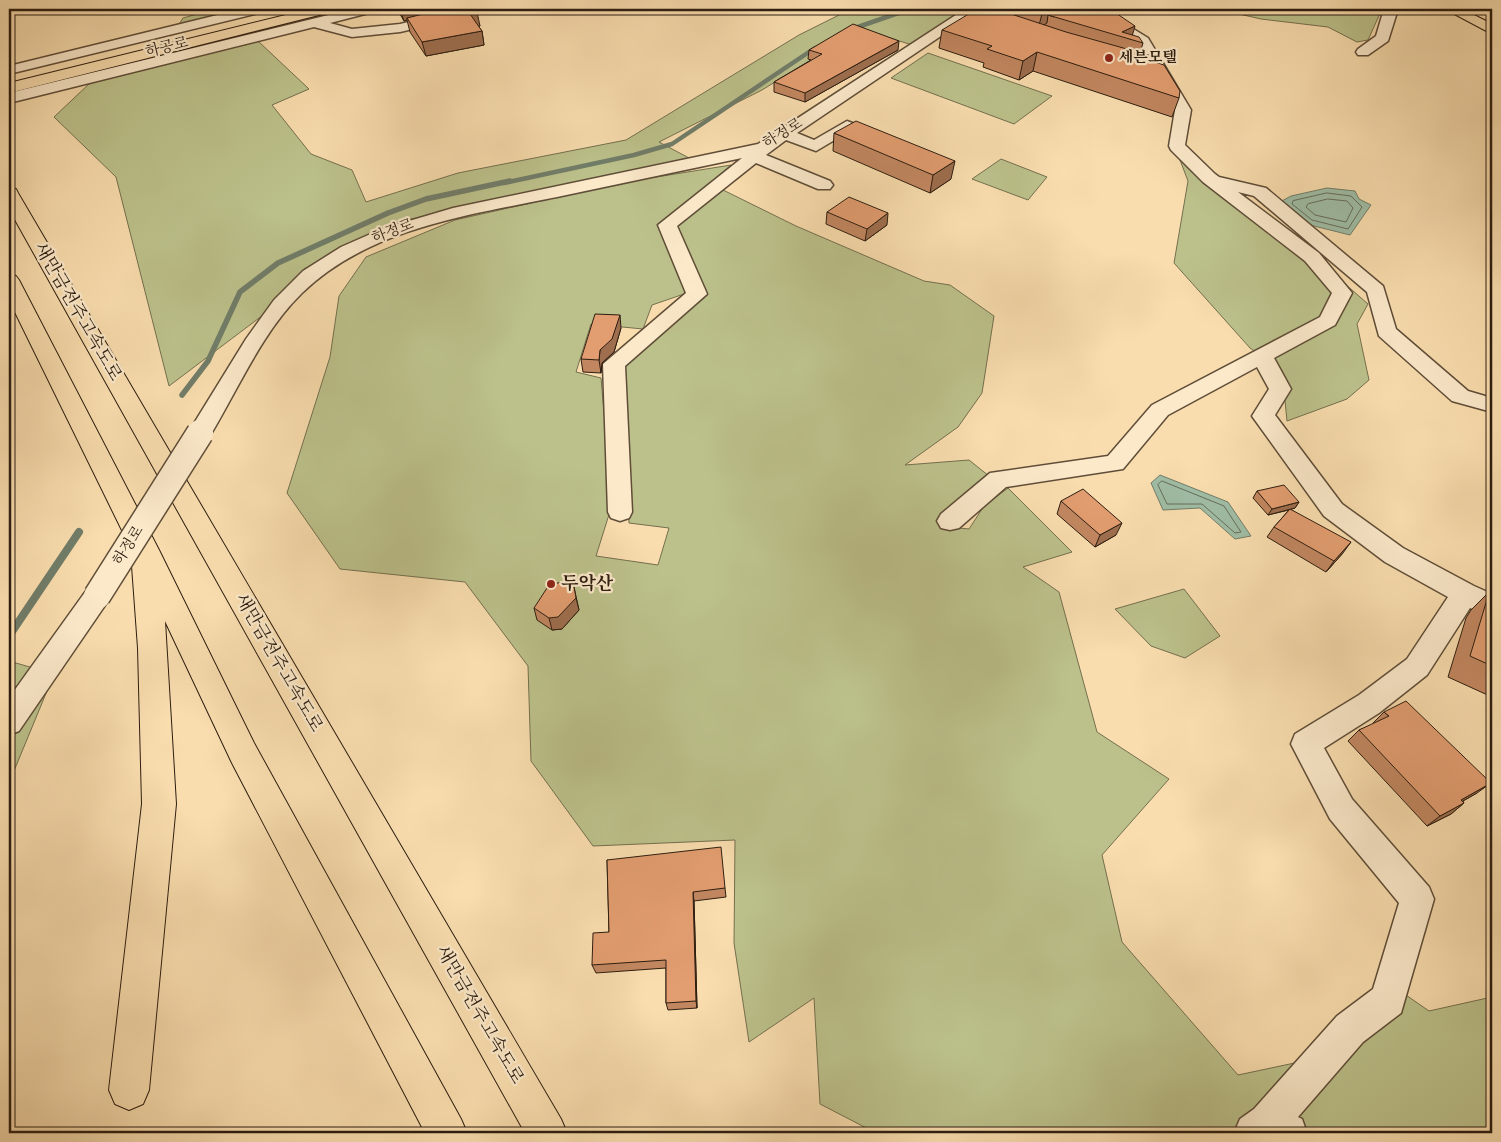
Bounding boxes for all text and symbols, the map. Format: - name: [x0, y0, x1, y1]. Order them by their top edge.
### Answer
- street label: 하공로: [143, 32, 191, 63]
- place label: 세븐모텔: [1119, 48, 1177, 69]
- marker: 세븐모텔: [1103, 52, 1115, 64]
- street label: 하정로: [759, 113, 807, 154]
- street label: 하정로: [369, 214, 418, 250]
- street label: 새만금전주고속도로: [27, 238, 127, 386]
- street label: 하정로: [109, 522, 150, 570]
- place label: 두악산: [561, 572, 614, 597]
- marker: 두악산: [545, 578, 557, 590]
- street label: 새만금전주고속도로: [228, 589, 328, 737]
- street label: 새만금전주고속도로: [429, 941, 529, 1089]

